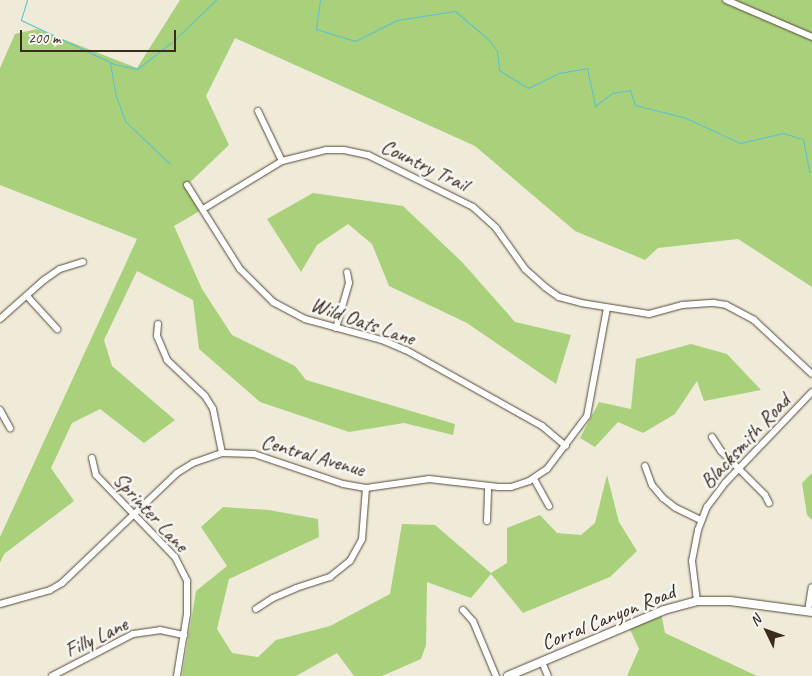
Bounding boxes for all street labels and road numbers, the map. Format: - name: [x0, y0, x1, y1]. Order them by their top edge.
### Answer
- street label: Country Trail: [378, 133, 472, 197]
- street label: Wild Oats Lane: [307, 291, 419, 351]
- street label: Blacksmith Road: [695, 389, 795, 493]
- street label: Central Avenue: [259, 428, 367, 482]
- street label: Sprinter Lane: [108, 467, 194, 557]
- street label: Corral Canyon Road: [537, 579, 679, 655]
- street label: Filly Lane: [60, 611, 132, 663]

